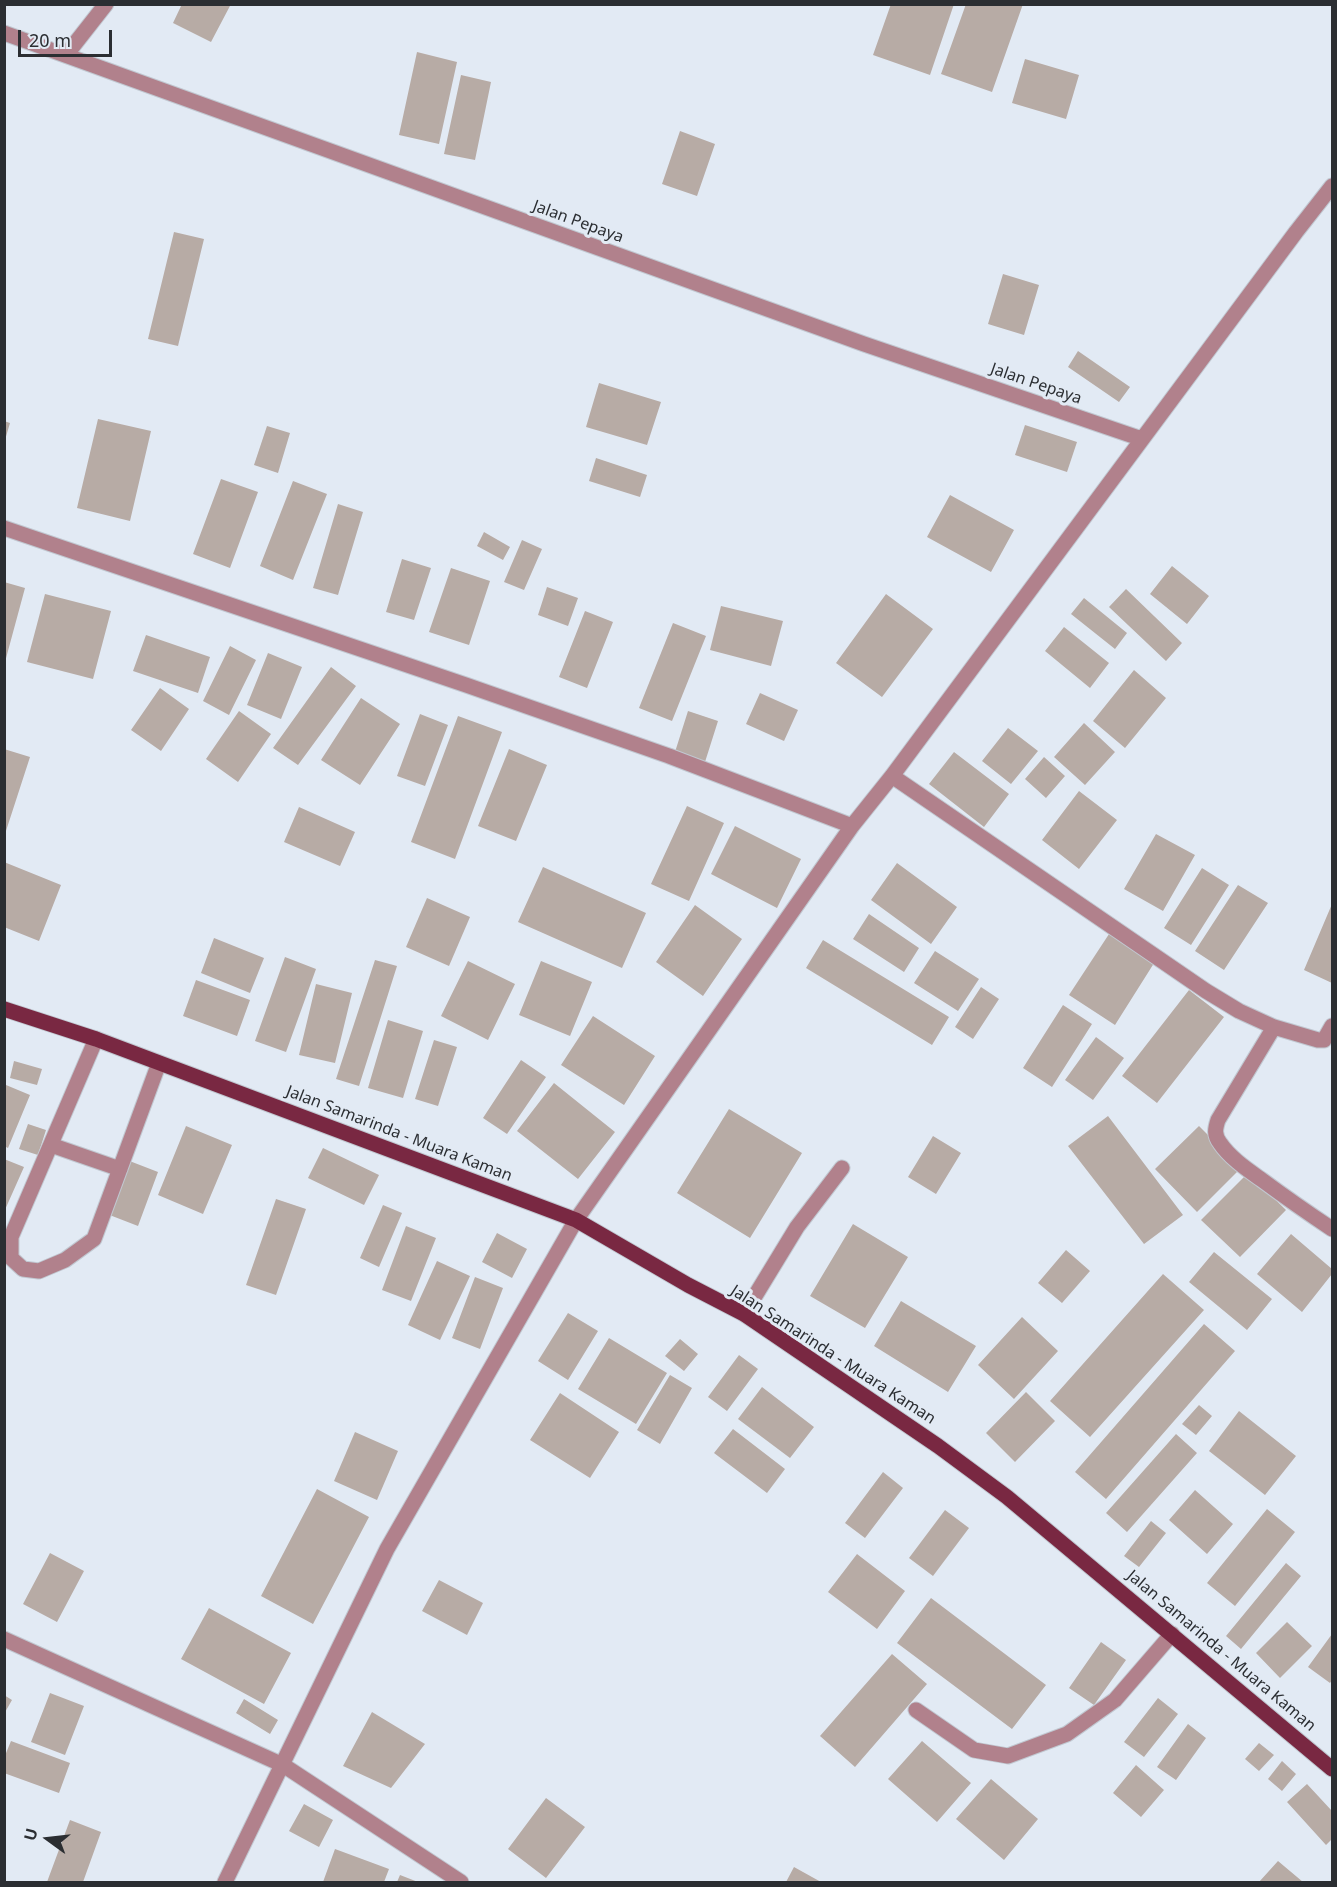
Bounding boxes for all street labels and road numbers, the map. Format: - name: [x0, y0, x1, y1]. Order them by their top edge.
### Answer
- street label: Jalan Pepaya: [530, 197, 626, 247]
- street label: Jalan Pepaya: [988, 359, 1084, 409]
- street label: Jalan Samarinda - Muara Kaman: [283, 1082, 515, 1186]
- street label: Jalan Samarinda - Muara Kaman: [727, 1281, 939, 1429]
- street label: Jalan Samarinda - Muara Kaman: [1123, 1566, 1319, 1736]

